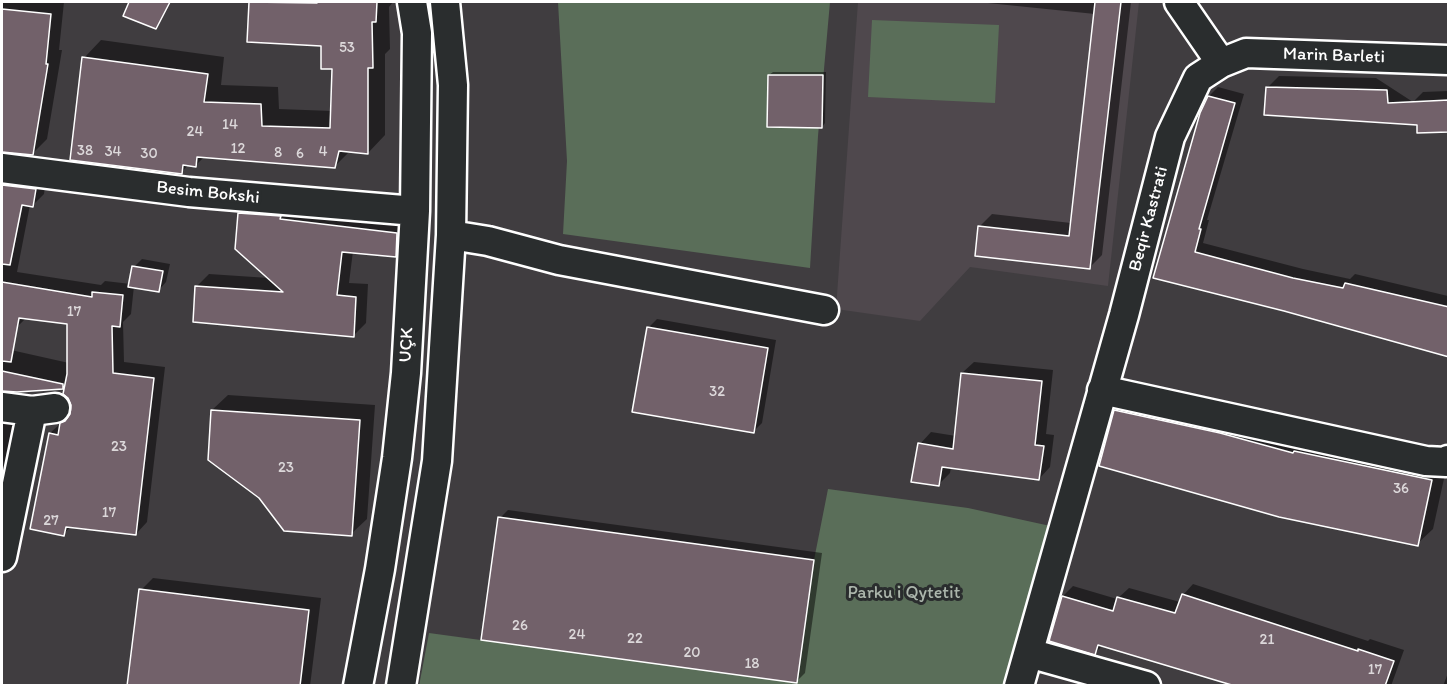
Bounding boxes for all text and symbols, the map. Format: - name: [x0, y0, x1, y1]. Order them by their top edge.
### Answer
- house number: 53: [339, 39, 355, 57]
- street label: Marin Barleti: [1283, 43, 1385, 69]
- house number: 14: [222, 116, 238, 134]
- house number: 24: [187, 123, 203, 141]
- house number: 12: [231, 140, 245, 158]
- house number: 38: [77, 142, 93, 160]
- house number: 34: [104, 143, 122, 161]
- house number: 4: [318, 143, 328, 161]
- house number: 8: [274, 144, 282, 162]
- house number: 30: [140, 145, 158, 163]
- house number: 6: [296, 145, 304, 163]
- street label: Beqir Kastrati: [1125, 164, 1173, 274]
- street label: Besim Bokshi: [155, 177, 261, 209]
- house number: 17: [67, 303, 81, 321]
- street label: UÇK: [395, 327, 419, 363]
- house number: 32: [709, 383, 725, 401]
- house number: 23: [111, 438, 127, 456]
- house number: 23: [278, 459, 294, 477]
- house number: 36: [1393, 480, 1409, 498]
- house number: 17: [102, 504, 116, 522]
- house number: 27: [43, 512, 59, 530]
- park label: Parku i Qytetit: [848, 582, 960, 604]
- house number: 26: [512, 617, 528, 635]
- house number: 24: [569, 626, 585, 644]
- house number: 22: [627, 630, 643, 648]
- house number: 21: [1260, 631, 1274, 649]
- house number: 20: [683, 644, 701, 662]
- house number: 18: [744, 655, 760, 673]
- house number: 17: [1368, 661, 1382, 679]

